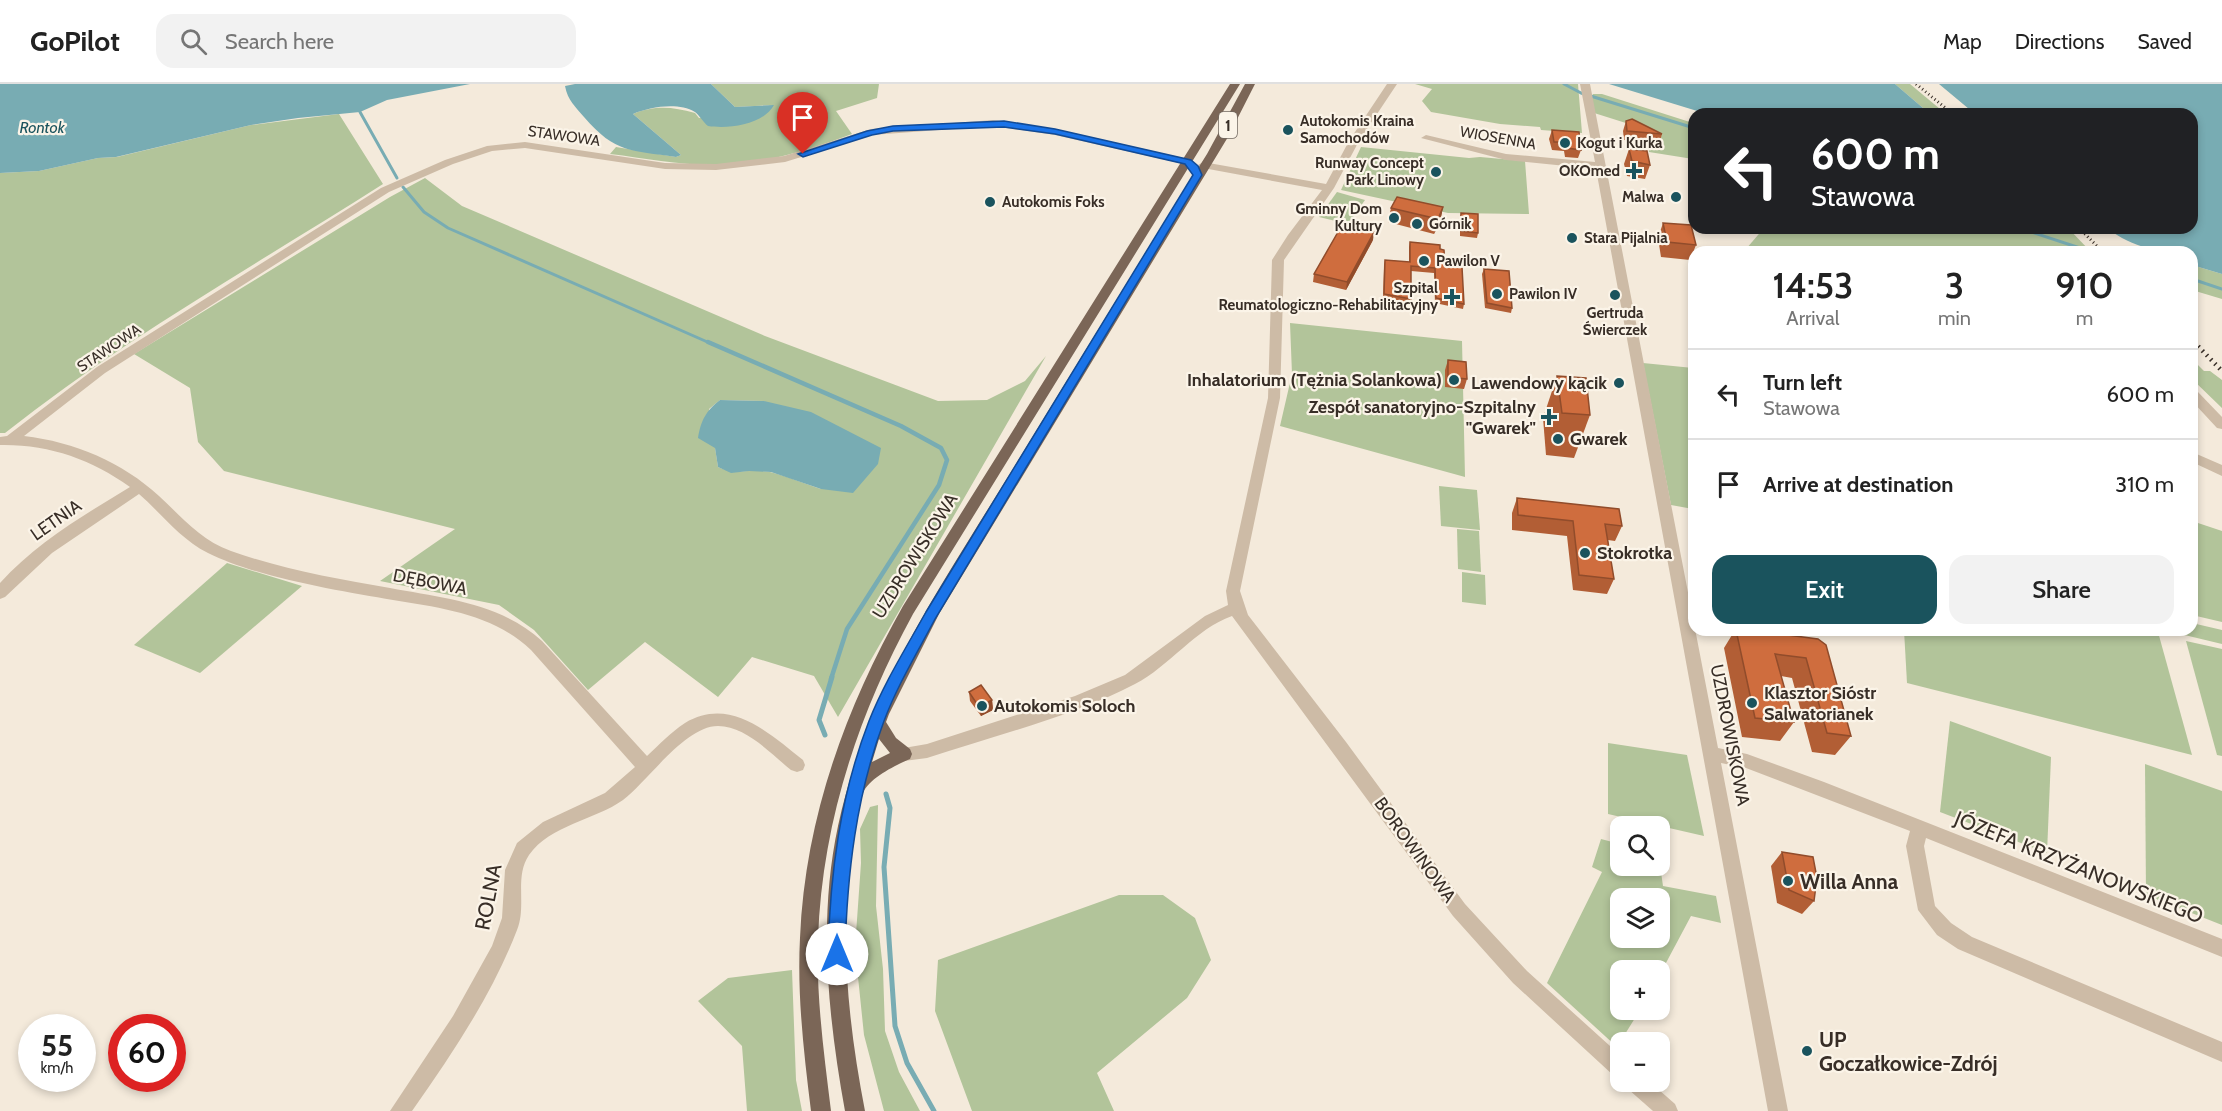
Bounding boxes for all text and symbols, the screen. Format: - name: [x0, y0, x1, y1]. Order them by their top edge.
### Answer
- search box: [156, 14, 576, 68]
- text: GoPilot: [30, 24, 120, 58]
- icon: search: [177, 25, 210, 58]
- text: Search here: [225, 28, 334, 55]
- text: Map: [1943, 29, 1982, 54]
- text: Directions: [2015, 29, 2104, 54]
- text: Saved: [2137, 29, 2192, 54]
- pin: [777, 92, 828, 154]
- icon: arrive: [786, 101, 819, 134]
- road number: 1: [1219, 112, 1237, 138]
- place label: Autokomis Kraina Samochodów: [1300, 112, 1415, 147]
- water label: Rontok: [19, 118, 66, 137]
- street label: STAWOWA: [527, 122, 602, 150]
- street label: WIOSENNA: [1459, 122, 1538, 154]
- marker: Autokomis Kraina Samochodów: [1281, 123, 1295, 137]
- text: 600 m: [1811, 128, 1940, 180]
- icon: left: [1712, 132, 1790, 210]
- place label: Kogut i Kurka: [1577, 134, 1663, 152]
- marker: Kogut i Kurka: [1558, 136, 1572, 150]
- place label: Runway Concept Park Linowy: [1315, 154, 1425, 189]
- place label: OKOmed: [1559, 162, 1620, 180]
- marker: OKOmed: [1625, 162, 1643, 180]
- marker: Runway Concept Park Linowy: [1429, 165, 1443, 179]
- text: Stawowa: [1811, 180, 1915, 213]
- place label: Malwa: [1622, 188, 1665, 206]
- marker: Malwa: [1669, 190, 1683, 204]
- place label: Autokomis Foks: [1002, 193, 1105, 211]
- marker: Autokomis Foks: [983, 195, 997, 209]
- place label: Gminny Dom Kultury: [1295, 200, 1383, 235]
- marker: Gminny Dom Kultury: [1387, 211, 1401, 225]
- place label: Górnik: [1429, 215, 1472, 233]
- marker: Górnik: [1410, 217, 1424, 231]
- place label: Stara Pijalnia: [1584, 229, 1668, 247]
- marker: Stara Pijalnia: [1565, 231, 1579, 245]
- place label: Pawilon V: [1436, 252, 1501, 270]
- marker: Pawilon V: [1417, 254, 1431, 268]
- text: 14:53: [1772, 263, 1854, 307]
- text: 3: [1945, 263, 1964, 307]
- text: 910: [2055, 263, 2114, 307]
- place label: Szpital Reumatologiczno-Rehabilitacyjny: [1218, 279, 1439, 314]
- place label: Pawilon IV: [1509, 285, 1578, 303]
- marker: Pawilon IV: [1490, 287, 1504, 301]
- marker: Szpital Reumatologiczno-Rehabilitacyjny: [1443, 288, 1461, 306]
- marker: Gertruda Świerczek: [1608, 288, 1622, 302]
- place label: Gertruda Świerczek: [1583, 304, 1648, 339]
- text: Arrival: [1786, 306, 1840, 330]
- text: min: [1938, 306, 1971, 330]
- text: m: [2076, 306, 2093, 330]
- street label: STAWOWA: [74, 320, 145, 376]
- place label: Inhalatorium (Tężnia Solankowa): [1187, 369, 1442, 391]
- text: Turn left: [1763, 369, 1842, 396]
- place label: Lawendowy kącik: [1471, 372, 1607, 394]
- marker: Inhalatorium (Tężnia Solankowa): [1447, 373, 1461, 387]
- marker: Lawendowy kącik: [1612, 376, 1626, 390]
- icon: left: [1712, 378, 1745, 411]
- text: 600 m: [2107, 381, 2174, 408]
- place label: Zespół sanatoryjno-Szpitalny "Gwarek": [1308, 396, 1536, 439]
- text: Stawowa: [1763, 396, 1840, 420]
- marker: Zespół sanatoryjno-Szpitalny "Gwarek": [1540, 408, 1558, 426]
- place label: Gwarek: [1570, 428, 1628, 450]
- marker: Gwarek: [1551, 432, 1565, 446]
- icon: arrive: [1712, 468, 1745, 501]
- text: Arrive at destination: [1763, 471, 1953, 498]
- text: 310 m: [2115, 471, 2174, 498]
- street label: UZDROWISKOWA: [868, 489, 962, 623]
- street label: LETNIA: [26, 495, 86, 545]
- place label: Stokrotka: [1597, 542, 1672, 564]
- marker: Stokrotka: [1578, 546, 1592, 560]
- button: Exit: [1712, 555, 1937, 624]
- button: Share: [1949, 555, 2174, 624]
- street label: DĘBOWA: [391, 564, 469, 600]
- street label: UZDROWISKOWA: [1706, 662, 1754, 808]
- place label: Klasztor Sióstr Salwatorianek: [1764, 682, 1876, 725]
- place label: Autokomis Soloch: [994, 695, 1135, 717]
- marker: Klasztor Sióstr Salwatorianek: [1745, 696, 1759, 710]
- marker: Autokomis Soloch: [975, 699, 989, 713]
- street label: BOROWINOWA: [1369, 793, 1461, 907]
- street label: JÓZEFA KRZYŻANOWSKIEGO: [1950, 805, 2207, 928]
- map controls: [1610, 816, 1670, 1092]
- button: search: [1610, 816, 1670, 876]
- street label: ROLNA: [469, 862, 507, 932]
- place label: Willa Anna: [1800, 869, 1899, 894]
- marker: Willa Anna: [1781, 874, 1795, 888]
- button: layers: [1610, 888, 1670, 948]
- position arrow: [805, 922, 869, 986]
- button: +: [1610, 960, 1670, 1020]
- speed limit sign: 60: [108, 1014, 186, 1092]
- text: 55: [41, 1027, 73, 1064]
- place label: UP Goczałkowice-Zdrój: [1819, 1027, 1997, 1076]
- button: −: [1610, 1032, 1670, 1092]
- marker: UP Goczałkowice-Zdrój: [1800, 1044, 1814, 1058]
- text: km/h: [41, 1059, 73, 1077]

